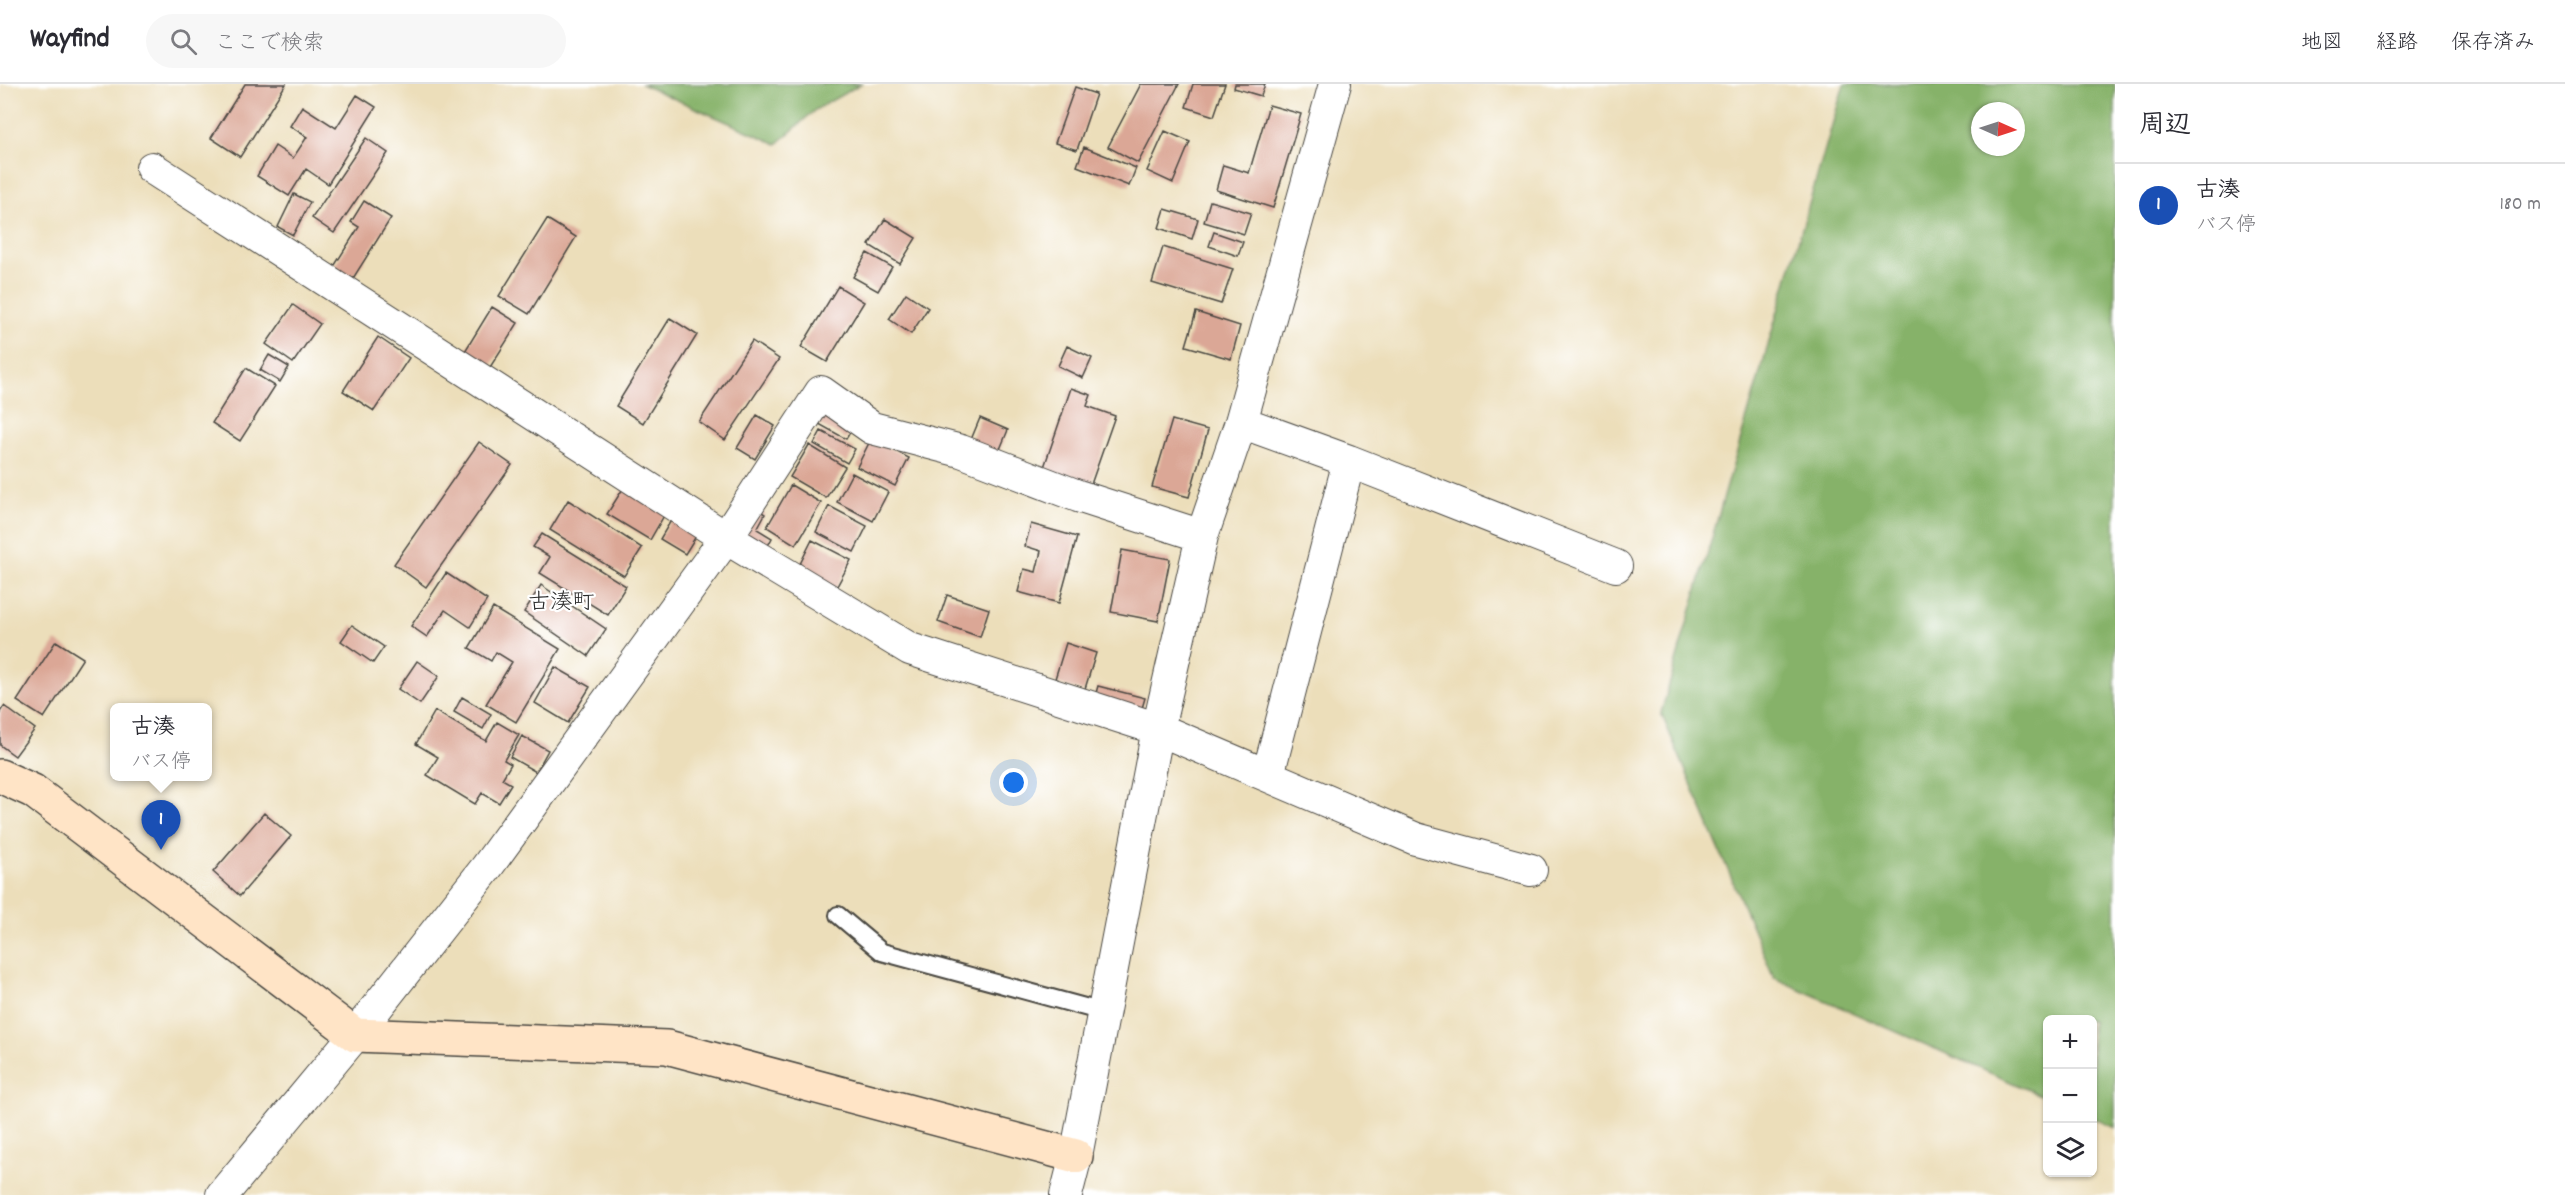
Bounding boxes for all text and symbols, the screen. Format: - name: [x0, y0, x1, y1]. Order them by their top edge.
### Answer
- search box: [146, 14, 566, 68]
- text: Wayfind: [30, 21, 110, 61]
- icon: search: [167, 25, 200, 58]
- text: ここで検索: [215, 29, 325, 60]
- text: 地図: [2301, 29, 2343, 59]
- text: 経路: [2376, 29, 2418, 59]
- text: 保存済み: [2451, 29, 2535, 59]
- north arrow: [1971, 102, 2025, 156]
- text: 周辺: [2139, 108, 2191, 145]
- text: 古湊: [2196, 176, 2240, 207]
- text: 1: [2156, 191, 2161, 219]
- text: 180 m: [2499, 191, 2541, 219]
- text: バス停: [2196, 212, 2256, 240]
- district label: 古湊町: [528, 588, 594, 619]
- popup: [110, 703, 212, 781]
- text: 古湊: [131, 713, 175, 744]
- text: バス停: [131, 749, 191, 777]
- your location: [999, 768, 1028, 797]
- pin: 1: [142, 800, 180, 850]
- map controls: [2043, 1015, 2097, 1177]
- button: +: [2043, 1015, 2097, 1069]
- button: −: [2043, 1069, 2097, 1123]
- button: layers: [2043, 1123, 2097, 1177]

